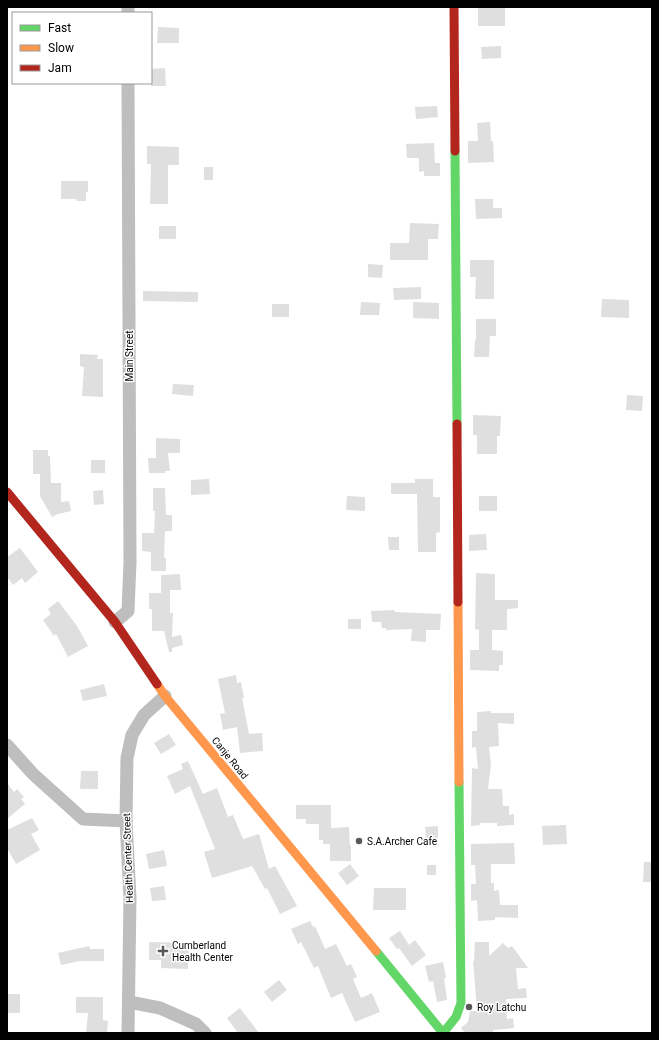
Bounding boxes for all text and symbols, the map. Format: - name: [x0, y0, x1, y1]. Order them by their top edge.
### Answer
- legend: [12, 12, 152, 84]
- text: Fast: [48, 21, 71, 35]
- text: Slow: [48, 41, 74, 55]
- text: Jam: [48, 61, 72, 75]
- street label: Main Street: [124, 331, 135, 382]
- street label: Canje Road: [210, 735, 250, 781]
- street label: Health Center Street: [121, 813, 135, 903]
- marker: S.A.Archer Cafe: [354, 836, 364, 846]
- place label: S.A.Archer Cafe: [367, 836, 437, 847]
- place label: Cumberland Health Center: [172, 940, 233, 963]
- marker: Cumberland Health Center: [157, 945, 169, 957]
- marker: Roy Latchu: [464, 1002, 474, 1012]
- place label: Roy Latchu: [477, 1002, 526, 1013]

